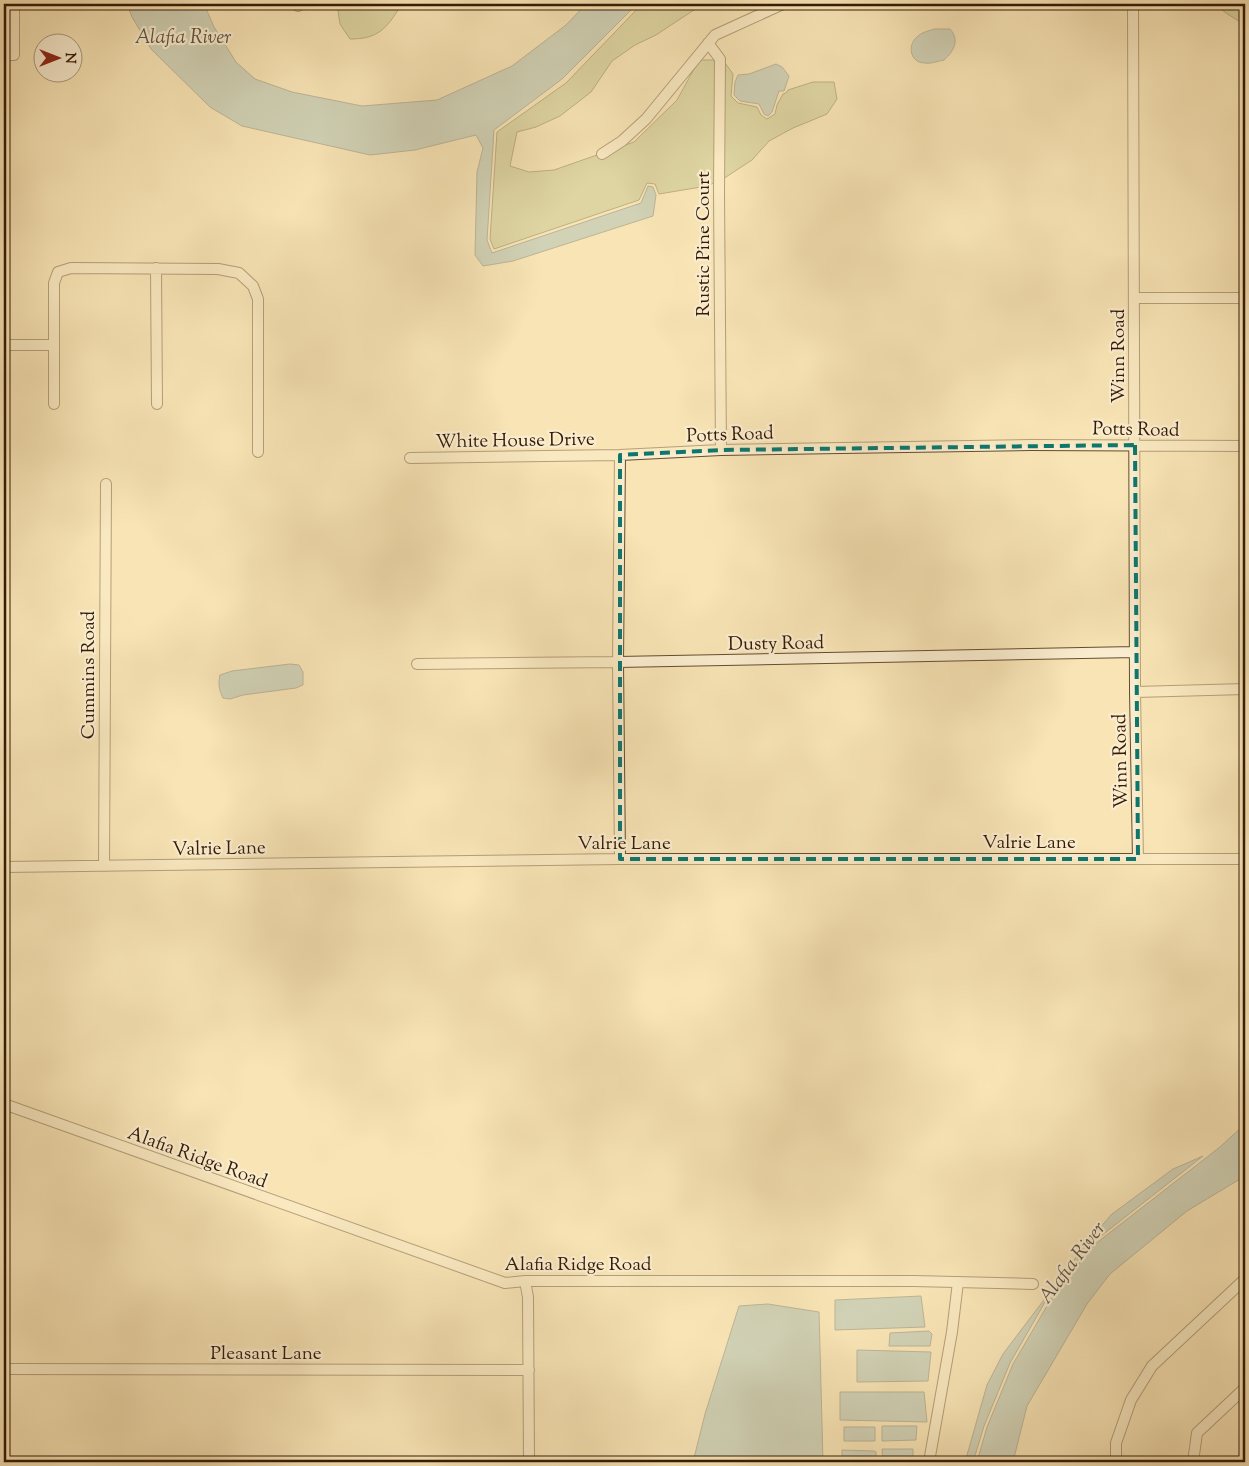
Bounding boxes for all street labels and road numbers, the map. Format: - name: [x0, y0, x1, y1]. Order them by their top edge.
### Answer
- street label: Rustic Pine Court: [691, 171, 718, 317]
- street label: Winn Road: [1106, 308, 1133, 403]
- street label: Potts Road: [1092, 416, 1180, 445]
- street label: Potts Road: [686, 420, 775, 451]
- street label: White House Drive: [435, 427, 595, 456]
- street label: Cummins Road: [76, 611, 103, 739]
- street label: Dusty Road: [728, 630, 825, 659]
- street label: Winn Road: [1107, 713, 1136, 808]
- street label: Valrie Lane: [982, 830, 1076, 857]
- street label: Valrie Lane: [577, 831, 671, 858]
- street label: Valrie Lane: [172, 835, 266, 864]
- street label: Alafia Ridge Road: [124, 1121, 271, 1196]
- street label: Alafia Ridge Road: [505, 1252, 652, 1279]
- street label: Pleasant Lane: [210, 1341, 322, 1368]

